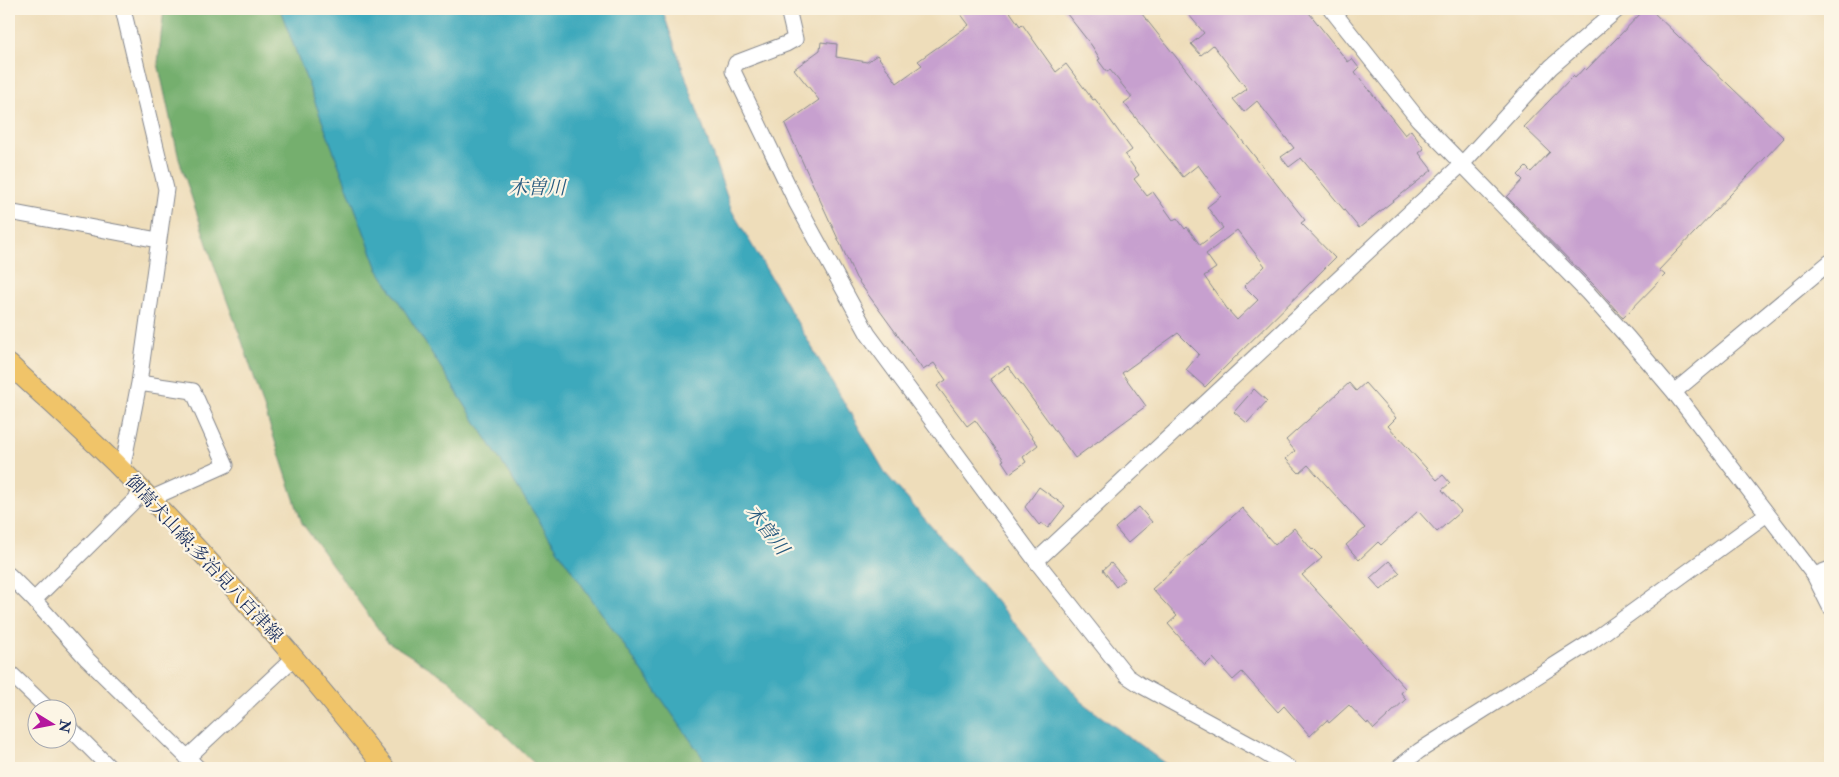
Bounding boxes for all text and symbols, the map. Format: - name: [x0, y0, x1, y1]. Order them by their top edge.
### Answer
- water label: 木曽川: [508, 176, 567, 200]
- street label: 御嵩犬山線;多治見八百津線: [120, 471, 288, 647]
- water label: 木曽川: [740, 500, 795, 561]
- north arrow: [28, 700, 78, 750]
- text: N: [55, 718, 74, 734]

